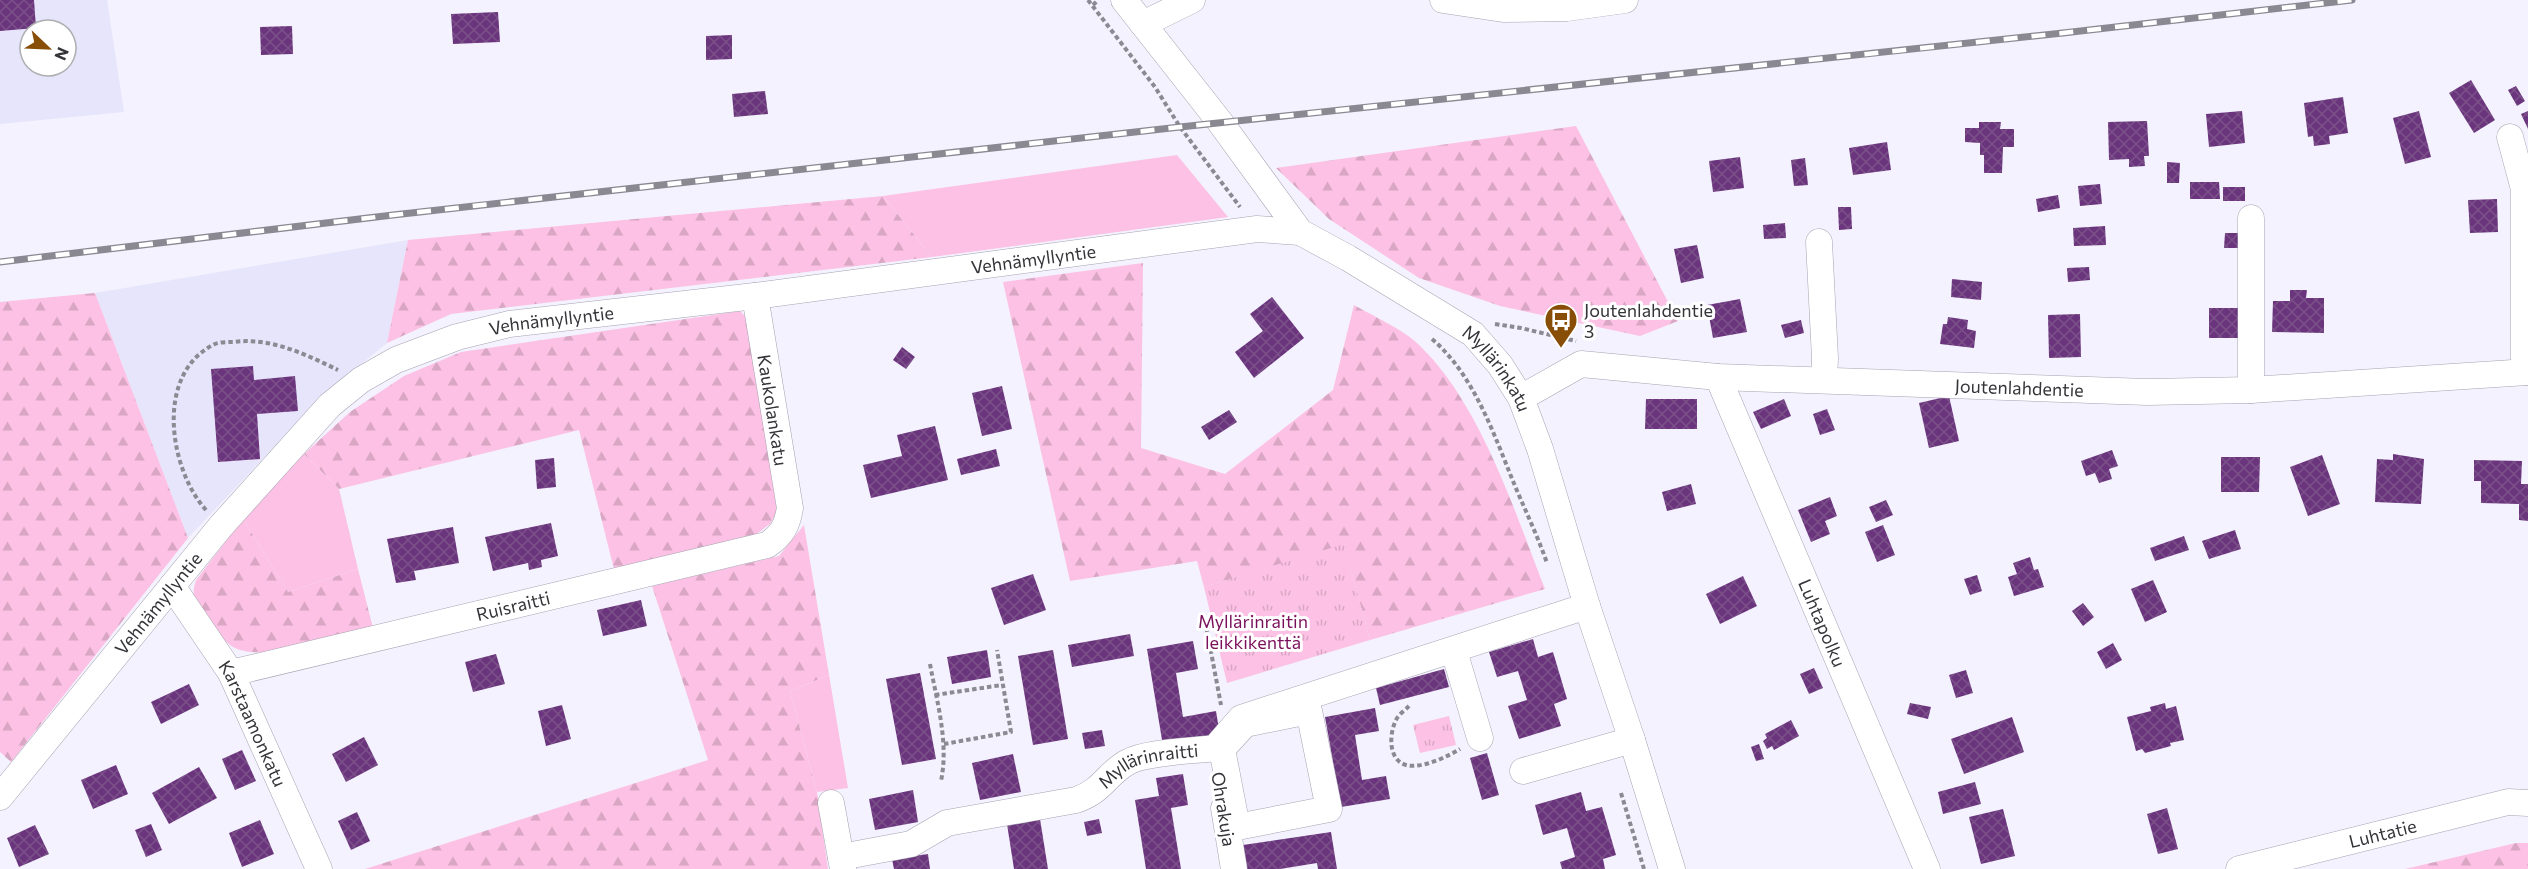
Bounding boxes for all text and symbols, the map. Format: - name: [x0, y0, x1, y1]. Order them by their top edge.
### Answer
- north arrow: [18, 18, 78, 78]
- text: N: [51, 45, 73, 63]
- street label: Vehnämyllyntie: [970, 240, 1097, 278]
- place label: Joutenlahdentie 3: [1584, 299, 1713, 342]
- street label: Vehnämyllyntie: [487, 301, 615, 340]
- bus stop icon: Joutenlahdentie 3: [1543, 302, 1579, 349]
- street label: Myllärinkatu: [1459, 320, 1536, 414]
- street label: Kaukolankatu: [753, 353, 793, 467]
- street label: Joutenlahdentie: [1954, 374, 2084, 401]
- street label: Vehnämyllyntie: [110, 548, 206, 659]
- street label: Luhtapolku: [1794, 575, 1851, 670]
- street label: Ruisraitti: [474, 586, 552, 625]
- park label: Myllärinraitin leikkikenttä: [1198, 610, 1308, 653]
- street label: Karstaamonkatu: [214, 656, 291, 790]
- street label: Myllärinraitti: [1093, 739, 1199, 793]
- street label: Ohrakuja: [1207, 770, 1241, 848]
- street label: Luhtatie: [2346, 814, 2419, 852]

